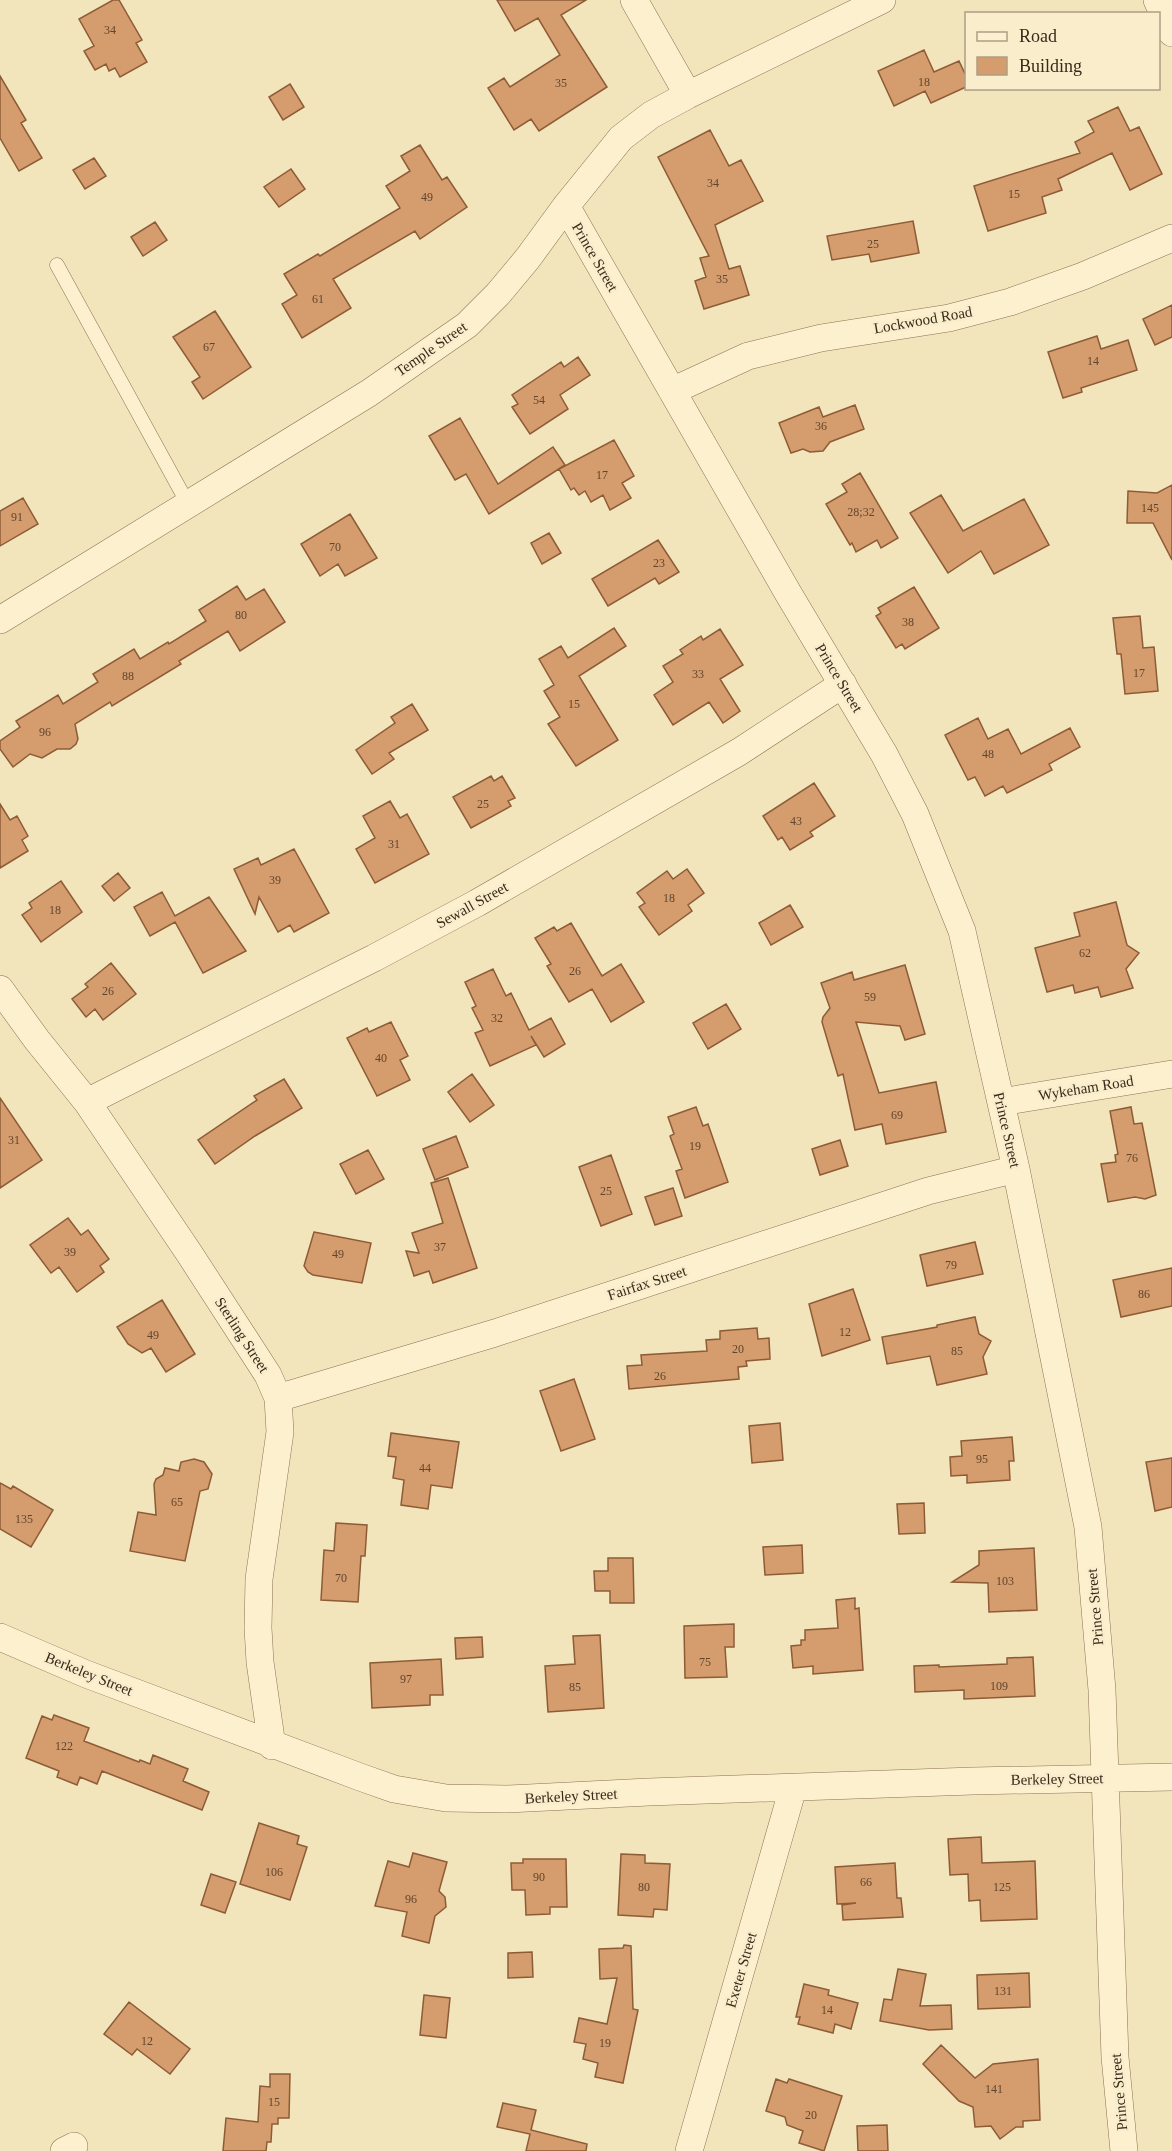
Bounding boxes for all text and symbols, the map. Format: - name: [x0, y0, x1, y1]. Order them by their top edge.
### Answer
- legend: [965, 12, 1160, 90]
- house number: 34: [104, 23, 116, 37]
- text: Road: [1019, 26, 1057, 46]
- text: Building: [1019, 56, 1082, 76]
- house number: 18: [918, 75, 930, 89]
- house number: 35: [555, 76, 567, 90]
- house number: 34: [707, 176, 719, 190]
- house number: 15: [1008, 187, 1020, 201]
- house number: 49: [421, 190, 433, 204]
- street label: Prince Street: [569, 220, 622, 295]
- house number: 25: [867, 237, 879, 251]
- house number: 35: [716, 272, 728, 286]
- house number: 61: [312, 292, 324, 306]
- street label: Lockwood Road: [873, 303, 974, 337]
- street label: Temple Street: [392, 318, 470, 380]
- house number: 67: [203, 340, 215, 354]
- house number: 14: [1087, 354, 1099, 368]
- house number: 54: [533, 393, 545, 407]
- house number: 36: [815, 419, 827, 433]
- house number: 17: [596, 468, 608, 482]
- house number: 145: [1141, 501, 1159, 515]
- house number: 28;32: [847, 505, 875, 519]
- house number: 91: [11, 510, 23, 524]
- house number: 70: [329, 540, 341, 554]
- house number: 23: [653, 556, 665, 570]
- house number: 80: [235, 608, 247, 622]
- house number: 38: [902, 615, 914, 629]
- street label: Prince Street: [812, 641, 866, 716]
- house number: 17: [1133, 666, 1145, 680]
- house number: 33: [692, 667, 704, 681]
- house number: 88: [122, 669, 134, 683]
- house number: 15: [568, 697, 580, 711]
- house number: 96: [39, 725, 51, 739]
- house number: 48: [982, 747, 994, 761]
- house number: 25: [477, 797, 489, 811]
- house number: 43: [790, 814, 802, 828]
- house number: 31: [388, 837, 400, 851]
- house number: 39: [269, 873, 281, 887]
- street label: Sewall Street: [433, 878, 511, 931]
- house number: 18: [663, 891, 675, 905]
- house number: 18: [49, 903, 61, 917]
- house number: 62: [1079, 946, 1091, 960]
- house number: 26: [569, 964, 581, 978]
- house number: 26: [102, 984, 114, 998]
- house number: 59: [864, 990, 876, 1004]
- house number: 32: [491, 1011, 503, 1025]
- house number: 40: [375, 1051, 387, 1065]
- street label: Wykeham Road: [1037, 1072, 1135, 1103]
- street label: Prince Street: [991, 1091, 1024, 1170]
- house number: 69: [891, 1108, 903, 1122]
- house number: 31: [8, 1133, 20, 1147]
- house number: 19: [689, 1139, 701, 1153]
- house number: 76: [1126, 1151, 1138, 1165]
- house number: 25: [600, 1184, 612, 1198]
- house number: 37: [434, 1240, 446, 1254]
- house number: 39: [64, 1245, 76, 1259]
- house number: 49: [332, 1247, 344, 1261]
- house number: 79: [945, 1258, 957, 1272]
- street label: Fairfax Street: [606, 1262, 689, 1303]
- house number: 86: [1138, 1287, 1150, 1301]
- street label: Sterling Street: [212, 1294, 273, 1376]
- house number: 12: [839, 1325, 851, 1339]
- house number: 49: [147, 1328, 159, 1342]
- house number: 20: [732, 1342, 744, 1356]
- house number: 85: [951, 1344, 963, 1358]
- house number: 26: [654, 1369, 666, 1383]
- house number: 95: [976, 1452, 988, 1466]
- house number: 44: [419, 1461, 431, 1475]
- house number: 65: [171, 1495, 183, 1509]
- house number: 135: [15, 1512, 33, 1526]
- street label: Prince Street: [1084, 1567, 1106, 1646]
- house number: 70: [335, 1571, 347, 1585]
- house number: 103: [996, 1574, 1014, 1588]
- street label: Berkeley Street: [43, 1649, 136, 1699]
- house number: 75: [699, 1655, 711, 1669]
- house number: 97: [400, 1672, 412, 1686]
- house number: 109: [990, 1679, 1008, 1693]
- house number: 85: [569, 1680, 581, 1694]
- house number: 122: [55, 1739, 73, 1753]
- street label: Berkeley Street: [1010, 1770, 1104, 1788]
- street label: Berkeley Street: [524, 1786, 619, 1806]
- house number: 106: [265, 1865, 283, 1879]
- house number: 90: [533, 1870, 545, 1884]
- house number: 66: [860, 1875, 872, 1889]
- house number: 80: [638, 1880, 650, 1894]
- house number: 125: [993, 1880, 1011, 1894]
- house number: 96: [405, 1892, 417, 1906]
- street label: Exeter Street: [723, 1930, 760, 2010]
- house number: 131: [994, 1984, 1012, 1998]
- house number: 14: [821, 2003, 833, 2017]
- house number: 12: [141, 2034, 153, 2048]
- house number: 19: [599, 2036, 611, 2050]
- street label: Prince Street: [1108, 2052, 1130, 2131]
- house number: 141: [985, 2082, 1003, 2096]
- house number: 15: [268, 2095, 280, 2109]
- house number: 20: [805, 2108, 817, 2122]

